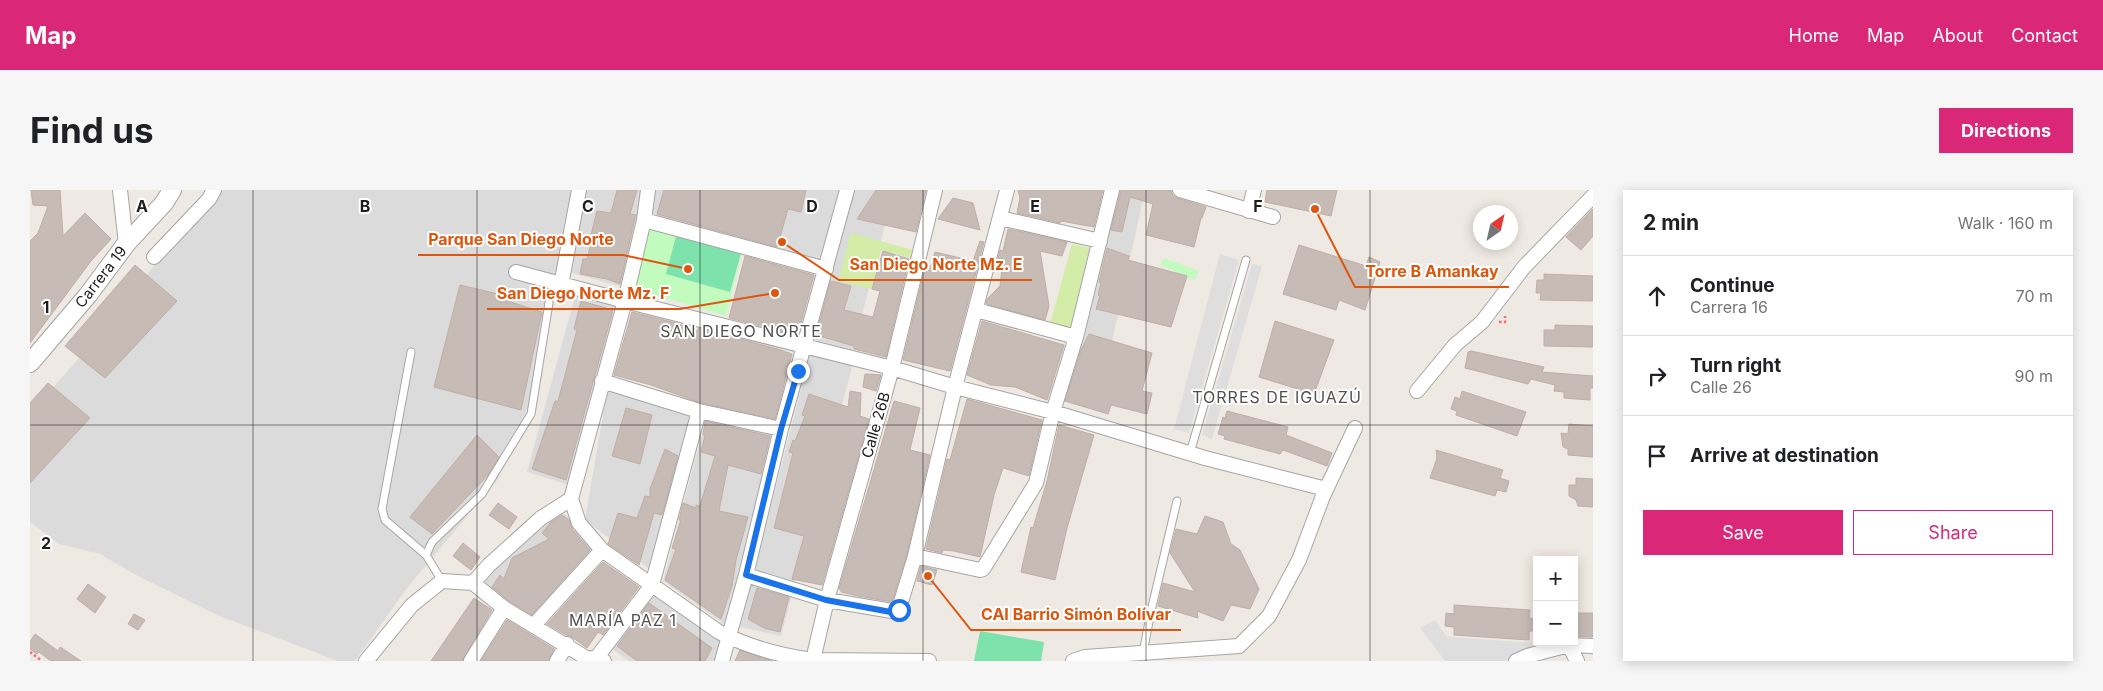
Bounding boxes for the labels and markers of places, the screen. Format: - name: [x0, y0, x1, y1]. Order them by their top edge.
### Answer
- callout: Parque San Diego Norte: [418, 224, 623, 255]
- callout: San Diego Norte Mz. E: [839, 249, 1032, 280]
- callout: Torre B Amankay: [1355, 256, 1509, 287]
- callout: San Diego Norte Mz. F: [487, 278, 680, 309]
- callout: CAI Barrio Simón Bolívar: [971, 599, 1181, 630]

